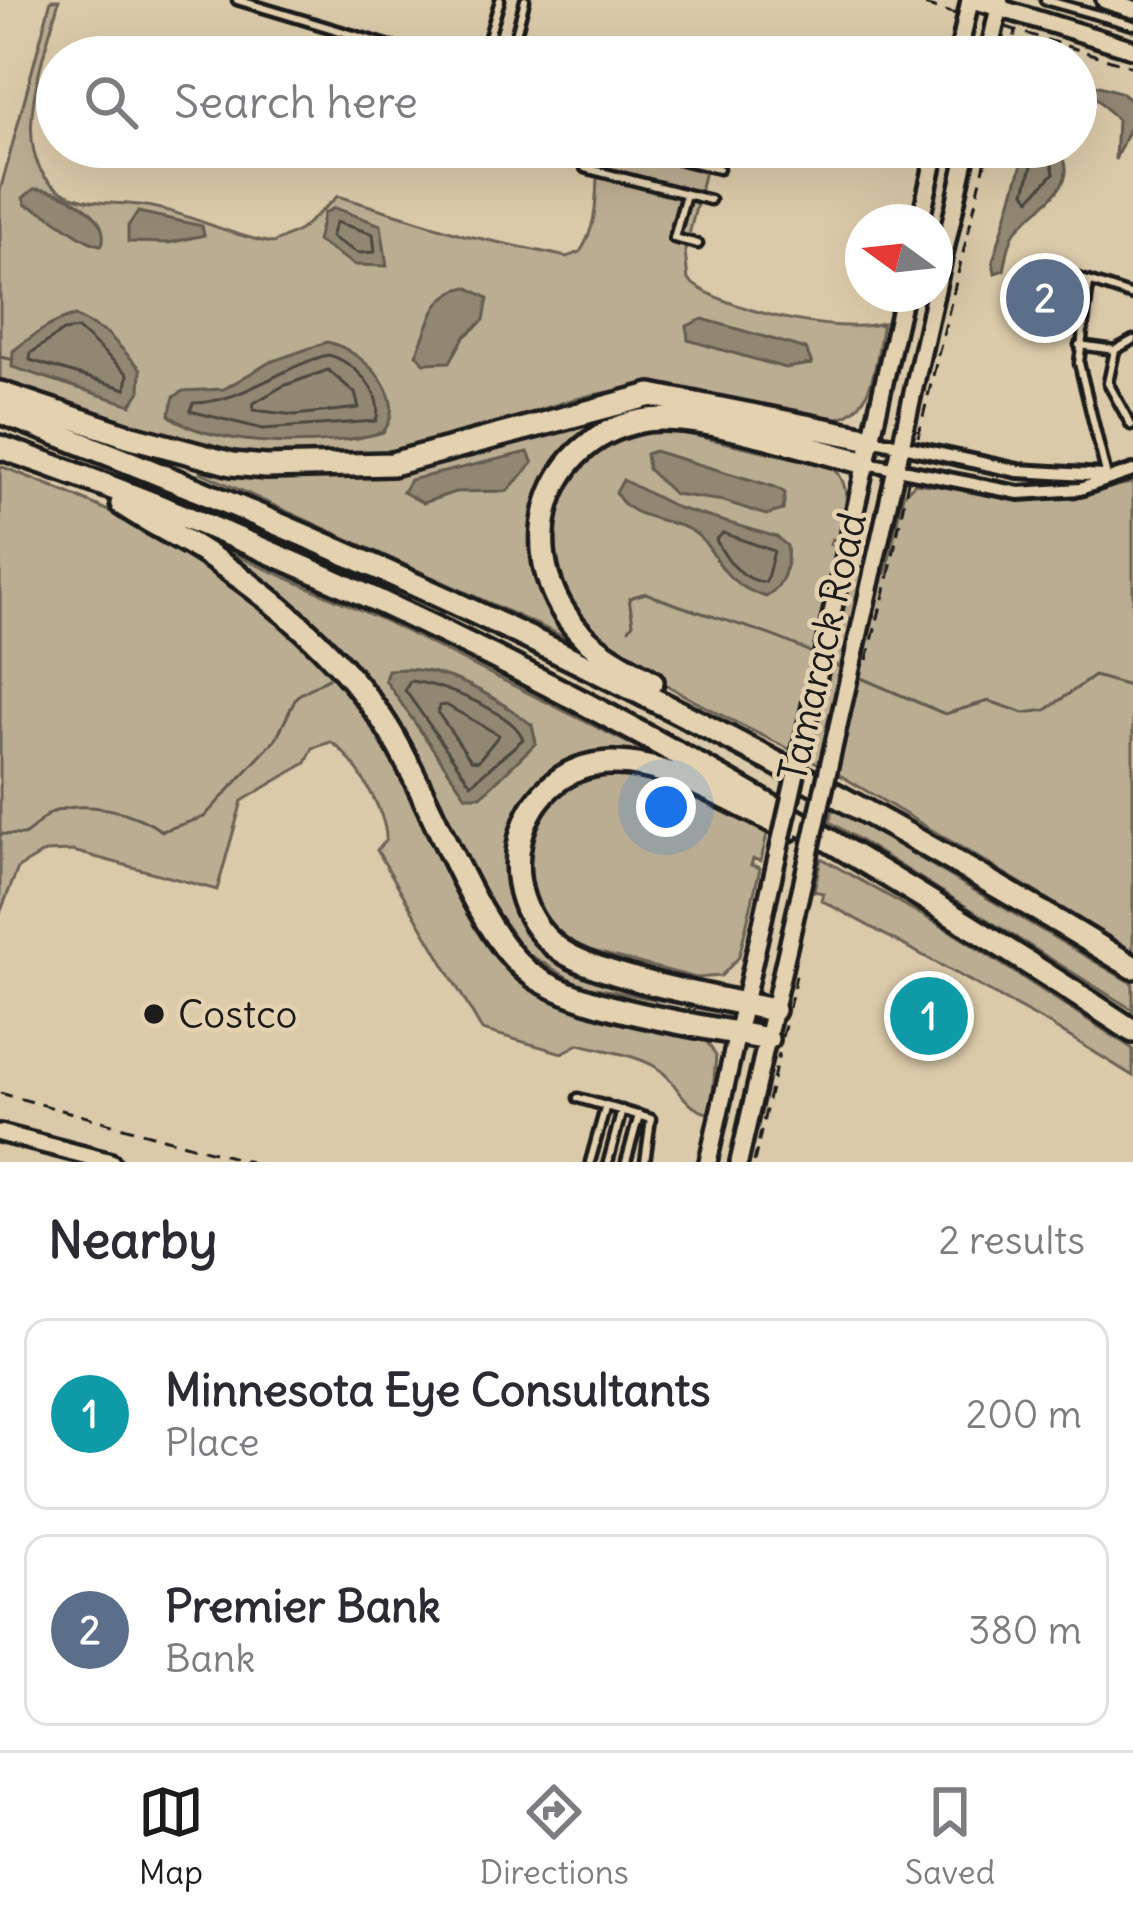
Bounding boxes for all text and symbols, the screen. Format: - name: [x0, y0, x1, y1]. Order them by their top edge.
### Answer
- search box: [36, 36, 1097, 168]
- icon: search: [78, 69, 144, 135]
- text: Search here: [174, 74, 418, 130]
- north arrow: [845, 204, 953, 312]
- pin: 2: [1006, 253, 1084, 343]
- street label: Tamarack Road: [768, 508, 877, 786]
- your location: [636, 777, 696, 837]
- pin: 1: [890, 971, 968, 1061]
- place label: Costco: [178, 990, 298, 1039]
- marker: Costco: [141, 1001, 167, 1027]
- text: Nearby: [48, 1208, 217, 1272]
- text: 2 results: [938, 1216, 1085, 1265]
- text: Minnesota Eye Consultants: [165, 1362, 710, 1418]
- text: 1: [82, 1390, 98, 1439]
- text: 200 m: [966, 1390, 1082, 1439]
- text: Place: [165, 1418, 259, 1467]
- text: Premier Bank: [165, 1578, 440, 1634]
- text: 2: [79, 1606, 101, 1655]
- text: 380 m: [968, 1606, 1082, 1655]
- text: Bank: [165, 1634, 255, 1683]
- tab: Map: [138, 1779, 204, 1893]
- tab: Directions: [480, 1779, 629, 1893]
- tab: Saved: [905, 1779, 995, 1893]

